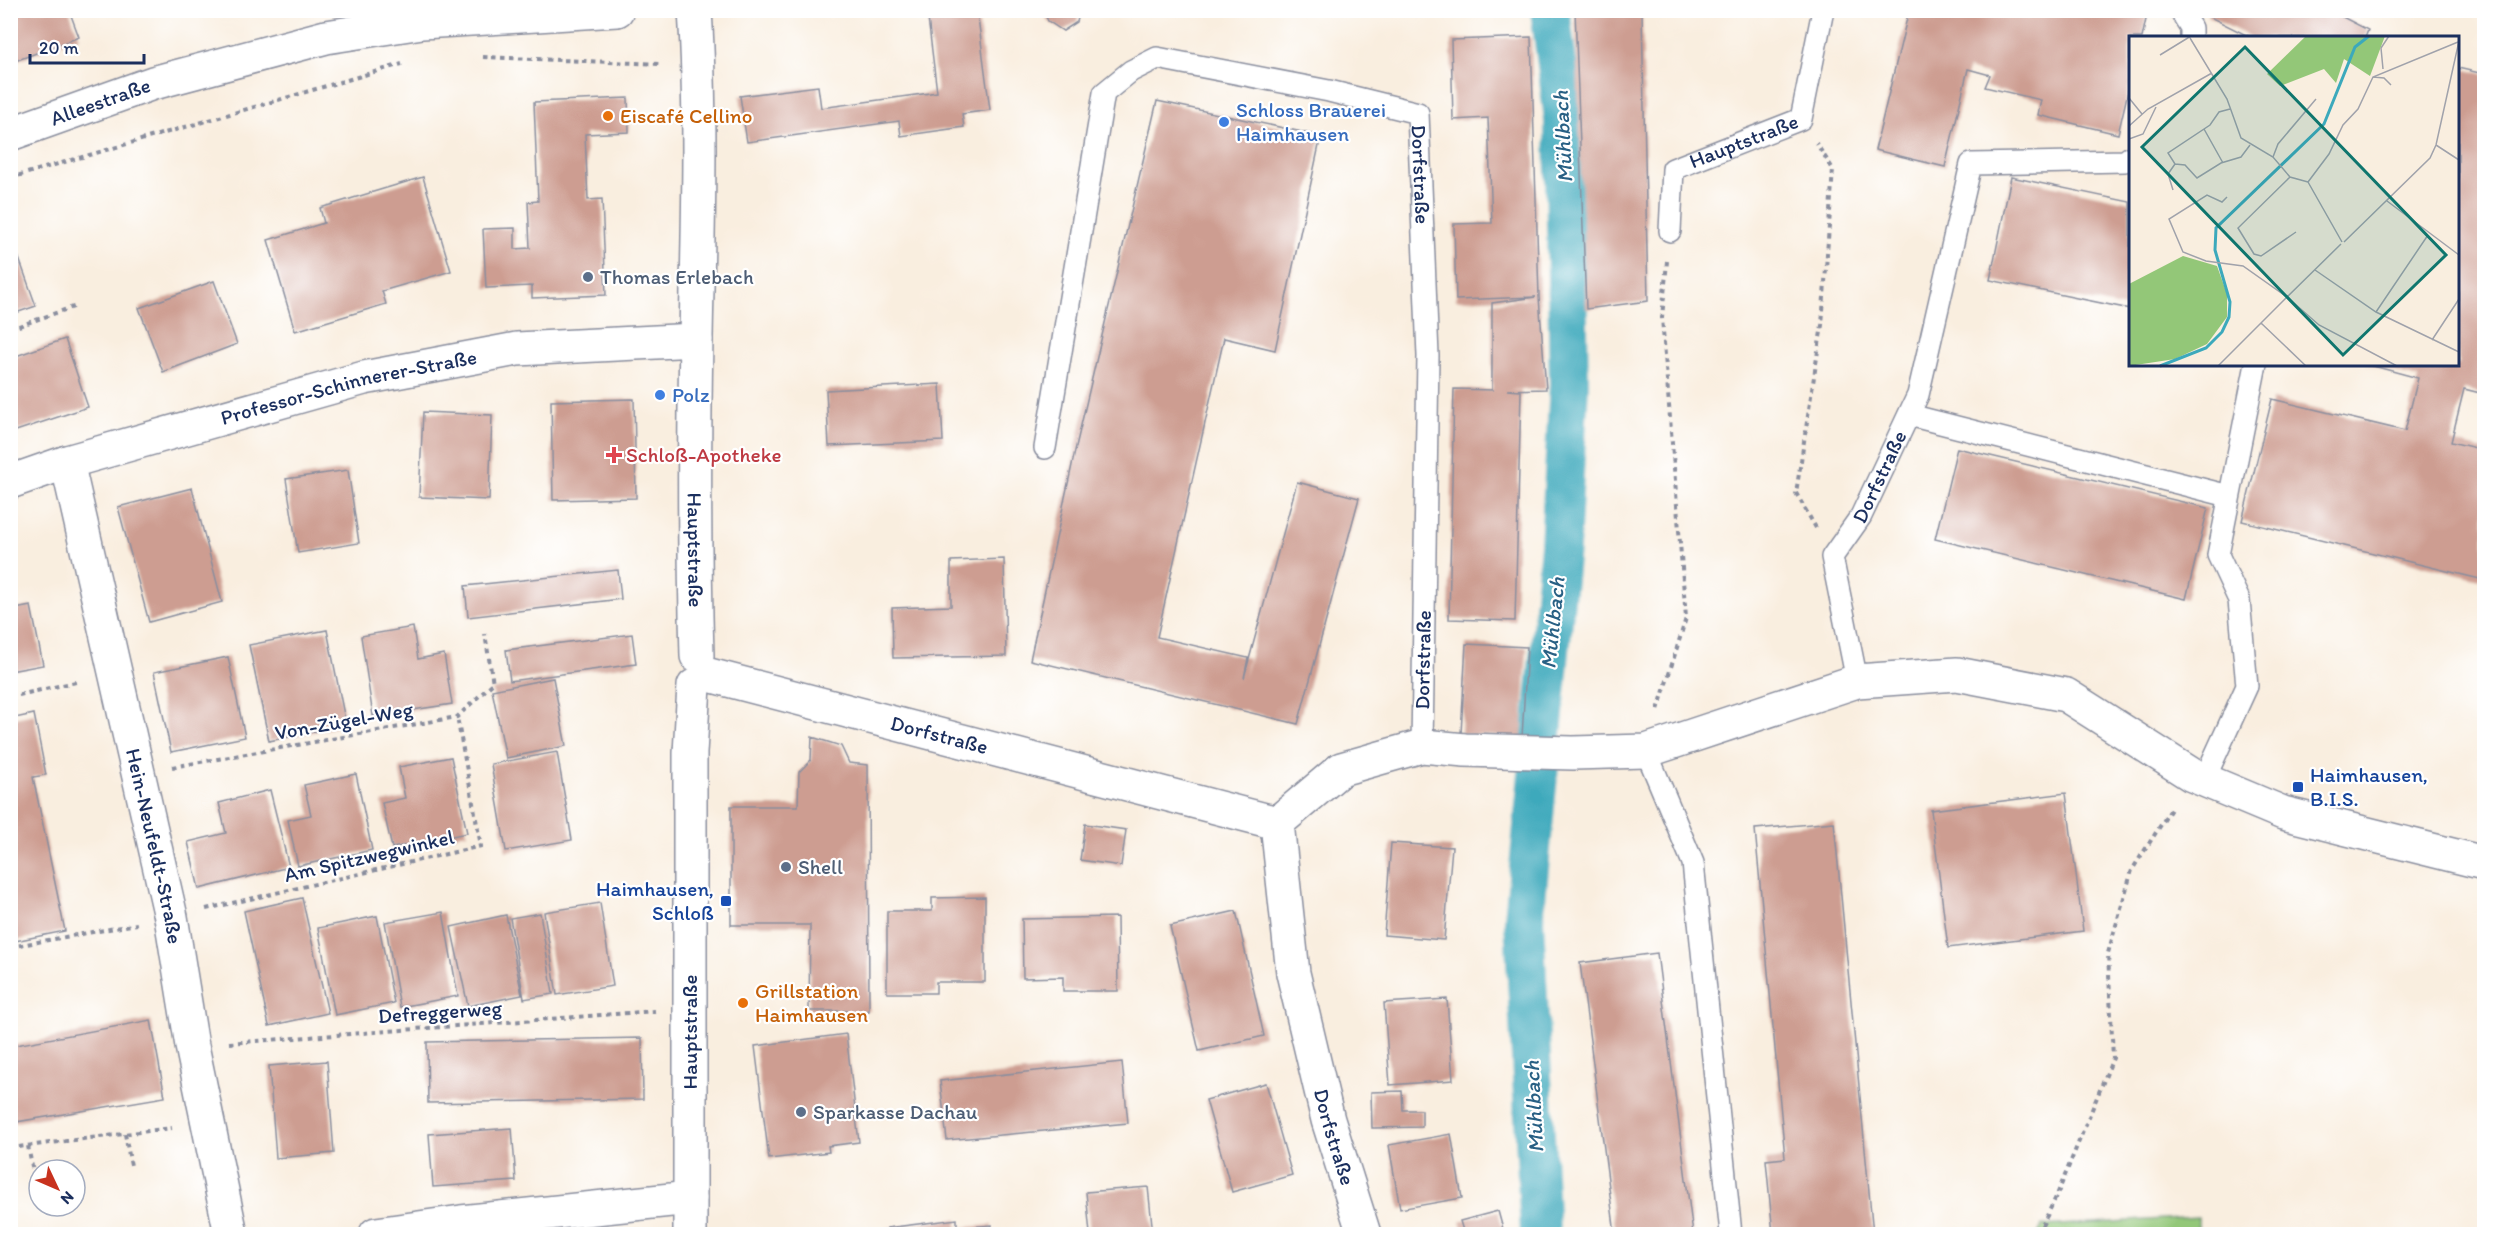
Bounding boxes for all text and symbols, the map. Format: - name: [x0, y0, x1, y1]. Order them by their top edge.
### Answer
- scale bar: [30, 27, 144, 65]
- inset map: [2129, 36, 2459, 366]
- text: 20 m: [39, 37, 79, 59]
- street label: Alleestraße: [47, 72, 154, 131]
- water label: Mühlbach: [1547, 90, 1578, 184]
- place label: Schloss Brauerei Haimhausen: [1236, 97, 1386, 146]
- place label: Eiscafé Cellino: [620, 103, 752, 128]
- street label: Hauptstraße: [1685, 108, 1802, 173]
- marker: Eiscafé Cellino: [601, 109, 615, 123]
- marker: Schloss Brauerei Haimhausen: [1217, 115, 1231, 129]
- street label: Dorfstraße: [1406, 124, 1436, 225]
- place label: Thomas Erlebach: [600, 264, 754, 289]
- marker: Thomas Erlebach: [581, 270, 595, 284]
- street label: Professor-Schinnerer-Straße: [218, 344, 479, 430]
- place label: Polz: [672, 382, 710, 407]
- marker: Polz: [653, 388, 667, 402]
- street label: Dorfstraße: [1846, 426, 1912, 527]
- place label: Schloß-Apotheke: [626, 442, 781, 467]
- marker: Schloß-Apotheke: [607, 448, 621, 462]
- street label: Hauptstraße: [683, 492, 709, 608]
- water label: Mühlbach: [1534, 575, 1571, 670]
- street label: Dorfstraße: [1409, 610, 1436, 710]
- street label: Von-Zügel-Weg: [273, 696, 415, 745]
- street label: Dorfstraße: [888, 710, 991, 759]
- street label: Hein-Neufeldt-Straße: [121, 746, 188, 946]
- place label: Haimhausen, B.I.S.: [2310, 762, 2428, 811]
- marker: Haimhausen, B.I.S.: [2291, 780, 2305, 794]
- street label: Am Spitzwegwinkel: [281, 824, 456, 887]
- place label: Shell: [798, 854, 843, 879]
- marker: Shell: [779, 860, 793, 874]
- place label: Haimhausen, Schloß: [596, 876, 714, 925]
- marker: Haimhausen, Schloß: [719, 894, 733, 908]
- street label: Hauptstraße: [677, 975, 702, 1089]
- place label: Grillstation Haimhausen: [755, 978, 868, 1027]
- street label: Defreggerweg: [377, 995, 503, 1028]
- marker: Grillstation Haimhausen: [736, 996, 750, 1010]
- water label: Mühlbach: [1518, 1060, 1549, 1154]
- street label: Dorfstraße: [1309, 1086, 1361, 1188]
- place label: Sparkasse Dachau: [813, 1099, 978, 1124]
- marker: Sparkasse Dachau: [794, 1105, 808, 1119]
- north arrow: [27, 1158, 87, 1218]
- text: N: [57, 1188, 78, 1209]

